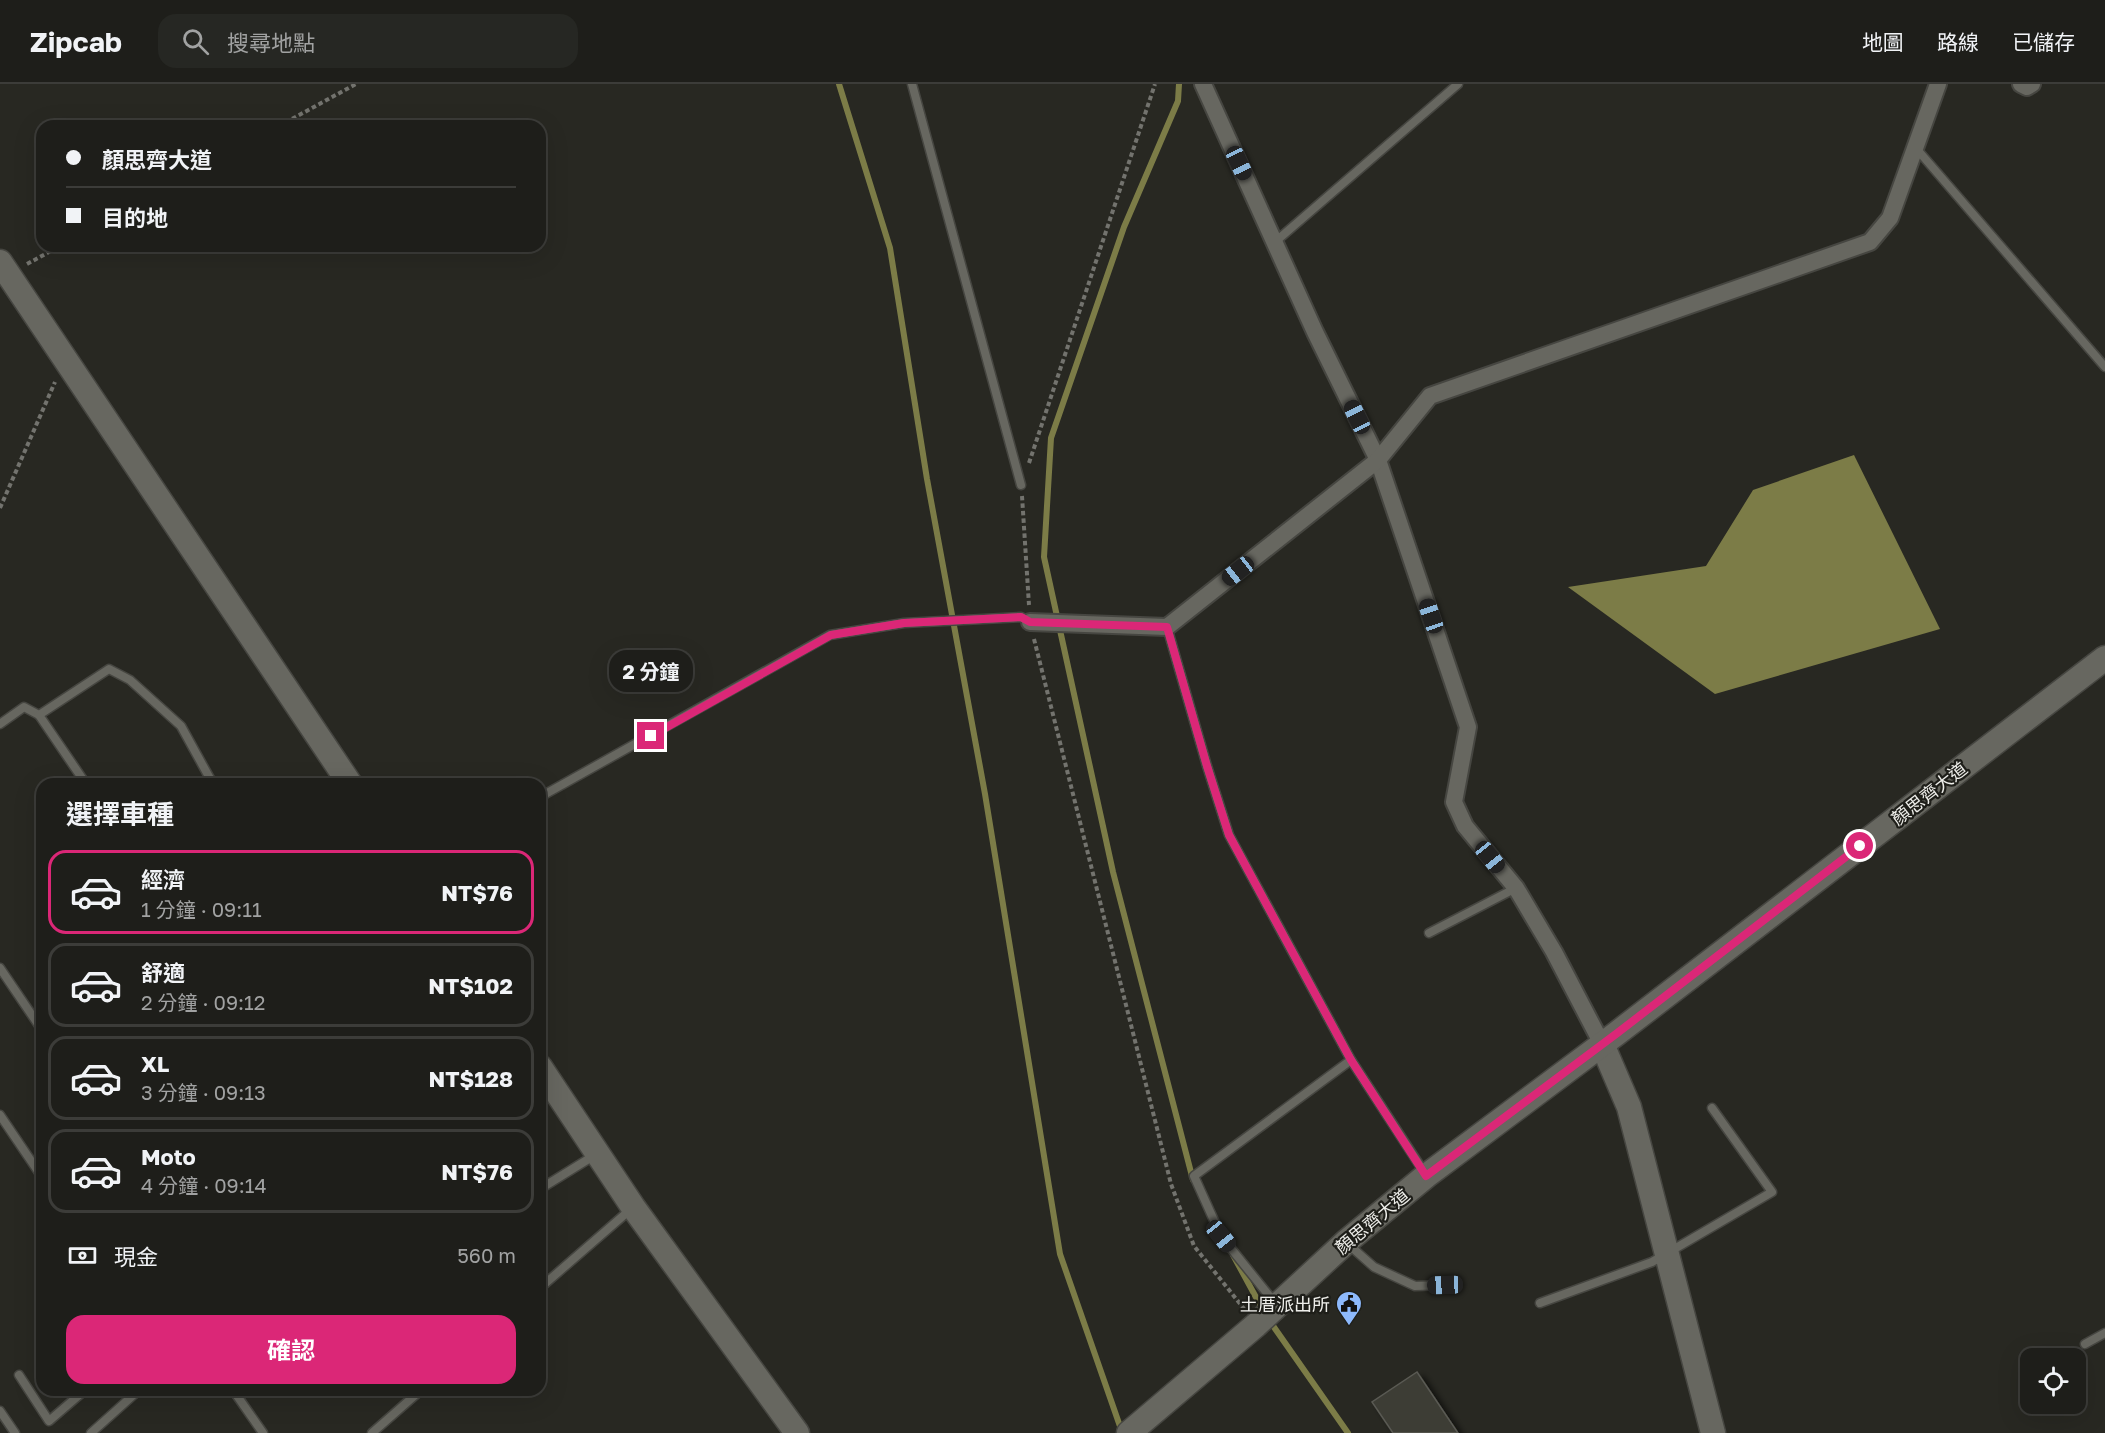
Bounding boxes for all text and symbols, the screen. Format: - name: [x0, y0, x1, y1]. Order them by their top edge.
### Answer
- search box: [158, 14, 578, 68]
- text: Zipcab: [30, 25, 122, 58]
- icon: search: [179, 25, 212, 58]
- text: 搜尋地點: [227, 29, 315, 56]
- text: 地圖: [1862, 29, 1904, 55]
- text: 路線: [1937, 29, 1979, 55]
- text: 已儲存: [2012, 29, 2075, 55]
- car: [1223, 143, 1255, 183]
- text: 顏思齊大道: [102, 146, 212, 173]
- text: 目的地: [102, 204, 168, 231]
- car: [1341, 397, 1373, 437]
- car: [1218, 553, 1258, 589]
- car: [1417, 596, 1445, 636]
- callout: 2 分鐘: [609, 649, 693, 691]
- text: 2 分鐘: [622, 659, 680, 683]
- route end: [637, 722, 664, 749]
- street label: 顏思齊大道: [1887, 757, 1971, 829]
- text: 選擇車種: [66, 798, 174, 830]
- route start: [1846, 832, 1873, 859]
- car: [1472, 837, 1508, 877]
- icon: car: [69, 865, 123, 919]
- text: 經濟: [141, 866, 185, 893]
- text: NT$76: [441, 879, 513, 906]
- text: 1 分鐘 · 09:11: [141, 897, 262, 921]
- icon: car: [69, 958, 123, 1012]
- text: 舒適: [141, 959, 185, 986]
- text: NT$102: [428, 972, 513, 999]
- text: 2 分鐘 · 09:12: [141, 990, 265, 1014]
- text: XL: [141, 1050, 169, 1077]
- icon: car: [69, 1051, 123, 1105]
- text: NT$128: [428, 1065, 513, 1092]
- text: 3 分鐘 · 09:13: [141, 1080, 266, 1104]
- text: Moto: [141, 1143, 196, 1170]
- icon: car: [69, 1144, 123, 1198]
- text: NT$76: [441, 1158, 513, 1185]
- text: 4 分鐘 · 09:14: [141, 1173, 267, 1197]
- street label: 顏思齊大道: [1330, 1184, 1414, 1258]
- car: [1203, 1216, 1239, 1256]
- icon: cash: [66, 1239, 99, 1272]
- text: 現金: [114, 1243, 158, 1270]
- text: 560 m: [457, 1243, 516, 1267]
- car: [1427, 1275, 1463, 1295]
- public building icon: 土厝派出所: [1334, 1289, 1364, 1327]
- place label: 土厝派出所: [1240, 1293, 1330, 1315]
- button: 確認: [66, 1315, 516, 1384]
- map controls: [2020, 1348, 2086, 1414]
- button: locate: [2020, 1348, 2086, 1414]

